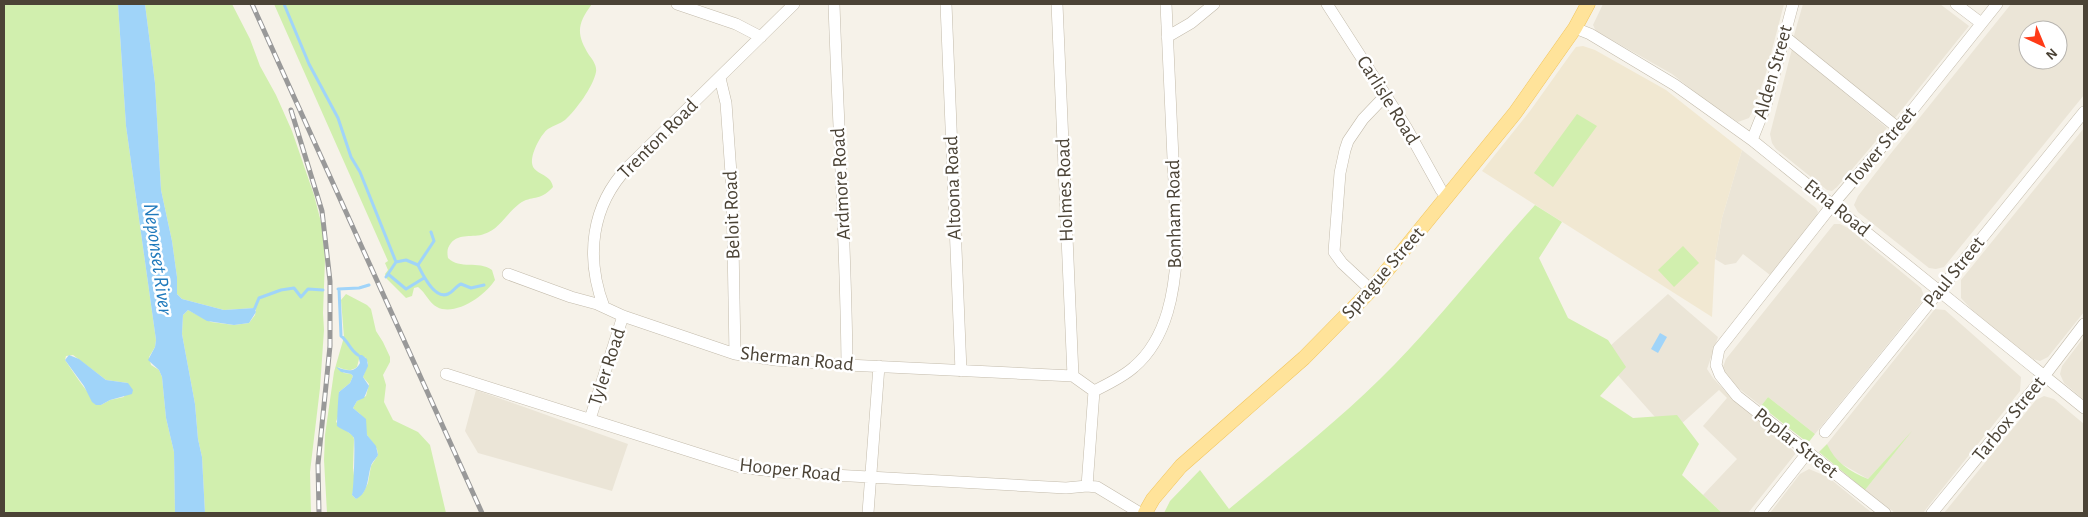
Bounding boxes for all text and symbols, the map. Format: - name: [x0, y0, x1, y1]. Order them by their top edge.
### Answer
- north arrow: [2018, 20, 2068, 70]
- street label: Alden Street: [1750, 22, 1796, 121]
- text: N: [2043, 45, 2060, 62]
- street label: Carlisle Road: [1353, 52, 1423, 148]
- street label: Trenton Road: [614, 95, 702, 183]
- street label: Tower Street: [1842, 103, 1920, 191]
- street label: Ardmore Road: [828, 127, 854, 241]
- street label: Altoona Road: [941, 135, 965, 241]
- street label: Holmes Road: [1053, 138, 1077, 242]
- street label: Bonham Road: [1163, 159, 1185, 269]
- street label: Beloit Road: [720, 170, 744, 260]
- street label: Etna Road: [1800, 176, 1874, 240]
- water label: Neponset River: [139, 202, 176, 317]
- street label: Sprague Street: [1338, 223, 1428, 323]
- street label: Paul Street: [1920, 232, 1989, 311]
- street label: Tyler Road: [585, 326, 629, 408]
- street label: Sherman Road: [739, 343, 855, 375]
- street label: Tarbox Street: [1969, 372, 2050, 465]
- street label: Poplar Street: [1750, 404, 1842, 482]
- street label: Hooper Road: [738, 455, 842, 485]

